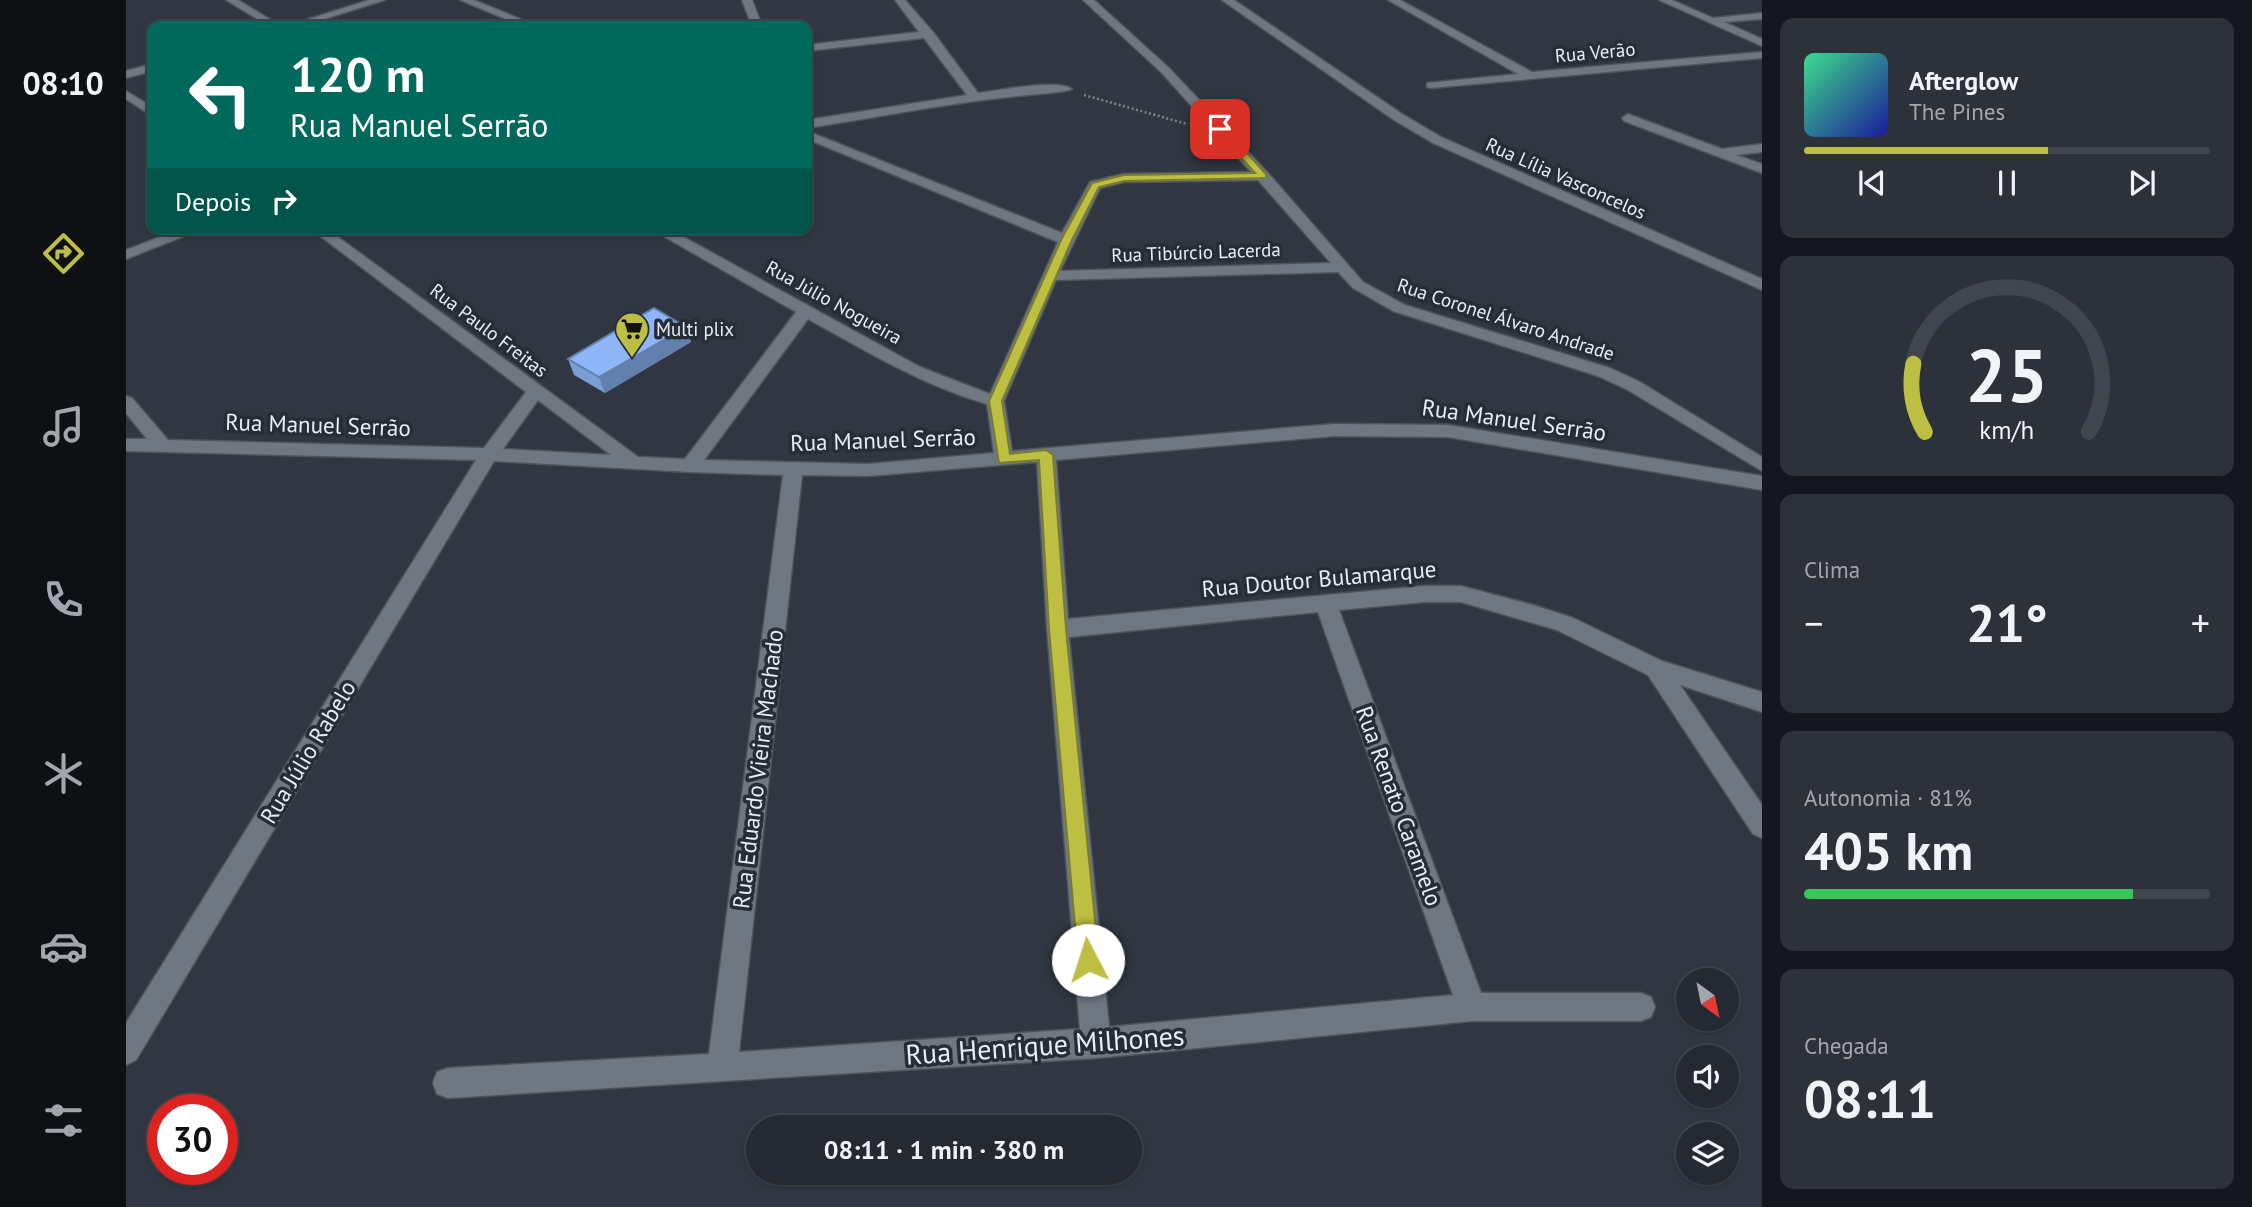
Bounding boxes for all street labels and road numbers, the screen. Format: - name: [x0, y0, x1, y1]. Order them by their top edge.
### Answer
- street label: Rua Verão: [1554, 37, 1636, 67]
- street label: Rua Lília Vasconcelos: [1482, 132, 1650, 224]
- street label: Rua Tibúrcio Lacerda: [1111, 237, 1281, 267]
- street label: Rua Júlio Nogueira: [762, 255, 906, 349]
- street label: Rua Coronel Álvaro Andrade: [1394, 273, 1618, 365]
- street label: Rua Paulo Freitas: [425, 278, 553, 382]
- street label: Rua Manuel Serrão: [1420, 392, 1608, 447]
- street label: Rua Manuel Serrão: [225, 407, 411, 442]
- street label: Rua Manuel Serrão: [790, 422, 976, 457]
- street label: Rua Doutor Bulamarque: [1200, 554, 1437, 603]
- street label: Rua Eduardo Vieira Machado: [726, 628, 789, 910]
- street label: Rua Júlio Rabelo: [253, 675, 362, 829]
- street label: Rua Renato Caramelo: [1350, 702, 1449, 910]
- street label: Rua Henrique Milhones: [904, 1016, 1186, 1073]

